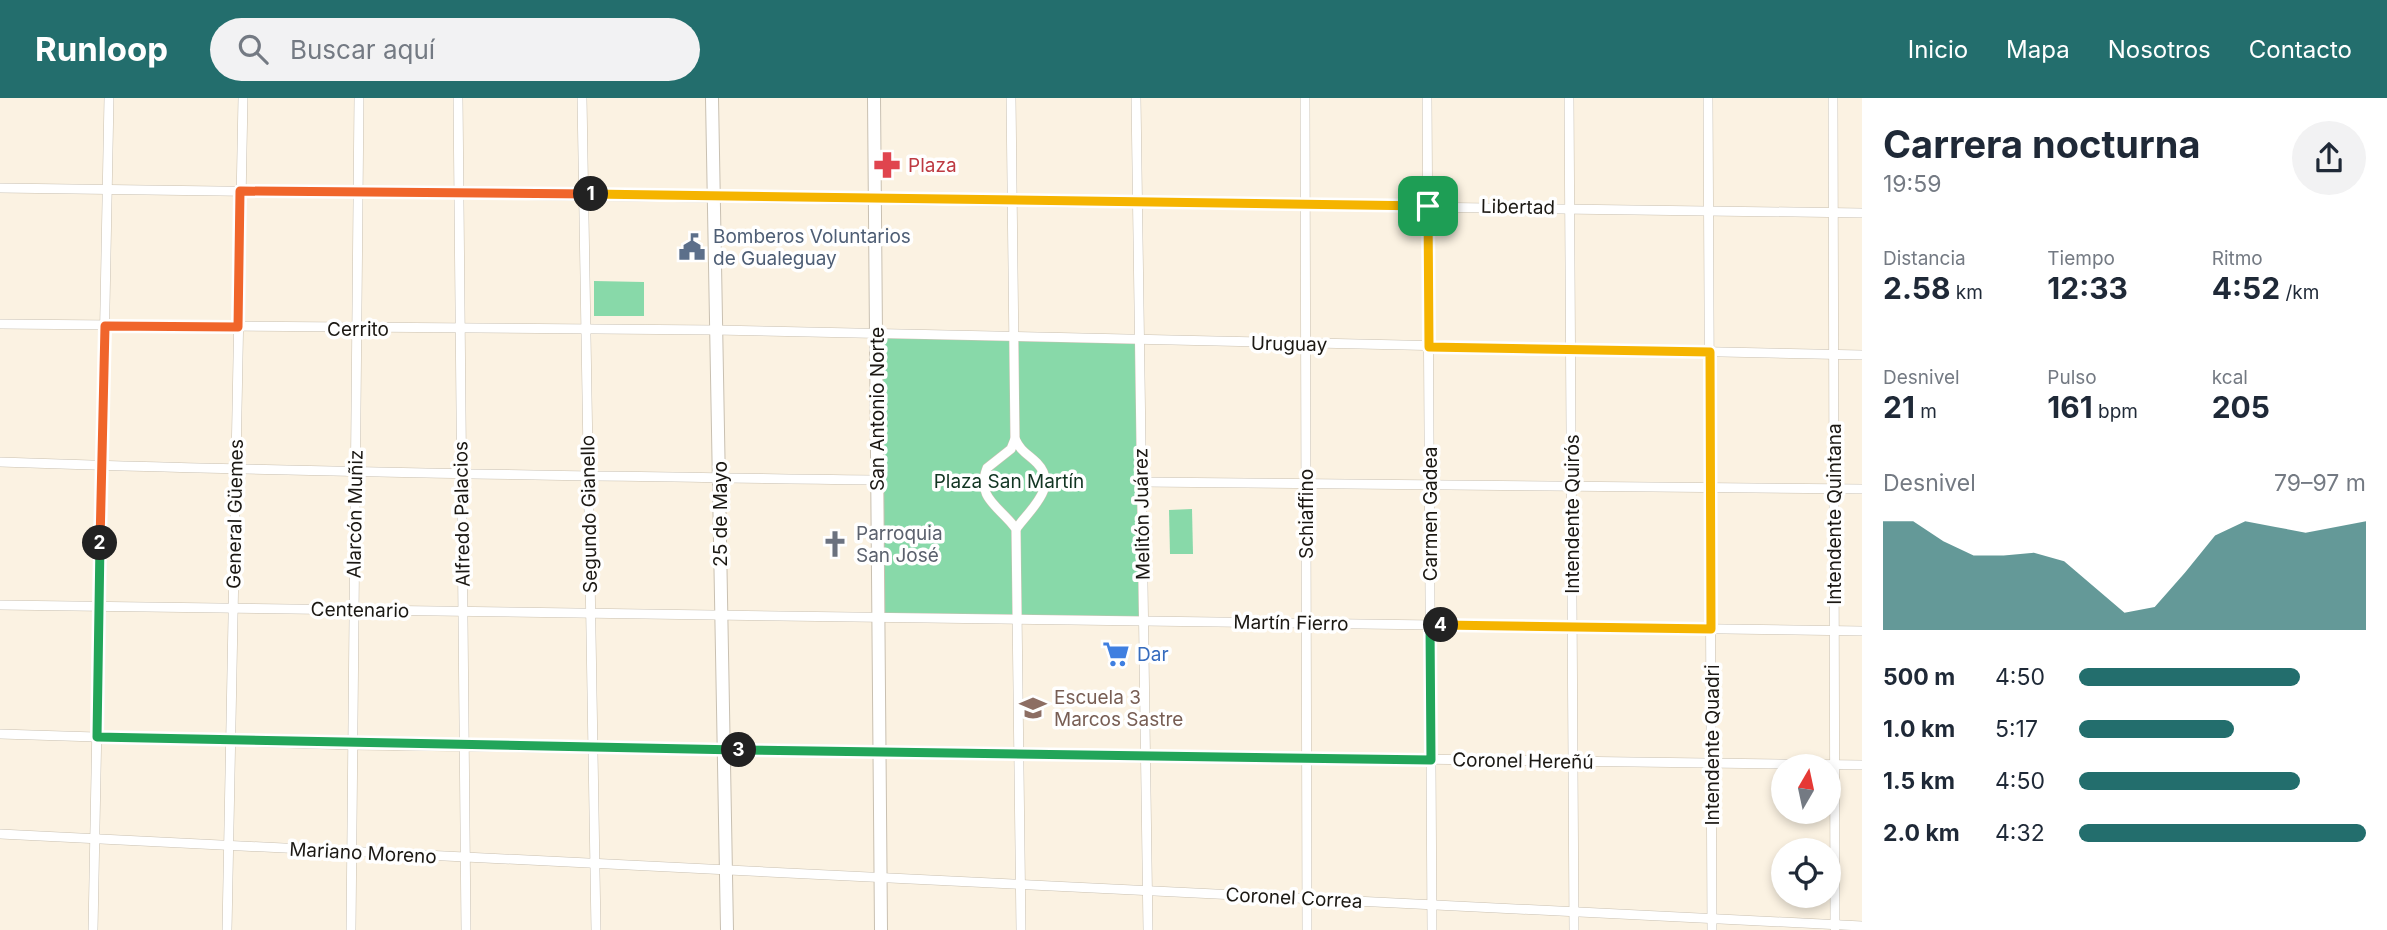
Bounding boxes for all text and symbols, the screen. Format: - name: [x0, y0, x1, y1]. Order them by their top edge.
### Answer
- search box: [210, 18, 700, 81]
- text: Runloop: [35, 29, 168, 69]
- icon: search: [234, 30, 272, 68]
- text: Buscar aquí: [290, 34, 435, 65]
- text: Inicio: [1908, 35, 1968, 64]
- text: Mapa: [2006, 35, 2070, 64]
- text: Nosotros: [2108, 35, 2211, 64]
- text: Contacto: [2249, 35, 2352, 64]
- text: Carrera nocturna: [1883, 121, 2201, 167]
- button: share: [2292, 121, 2366, 195]
- pharmacy icon: Plaza: [872, 150, 902, 180]
- place label: Plaza: [908, 154, 957, 177]
- text: 19:59: [1883, 170, 1942, 198]
- pin: 1: [574, 176, 608, 212]
- pin: [1398, 176, 1458, 236]
- text: 1: [586, 182, 595, 205]
- icon: arrive: [1409, 187, 1447, 225]
- street label: Libertad: [1481, 195, 1555, 219]
- place label: Bomberos Voluntarios de Gualeguay: [713, 225, 911, 270]
- public building icon: Bomberos Voluntarios de Gualeguay: [677, 232, 707, 262]
- text: Distancia: [1883, 247, 1966, 270]
- text: Tiempo: [2047, 247, 2115, 270]
- text: Ritmo: [2212, 247, 2263, 270]
- text: 2.58: [1883, 270, 1950, 306]
- text: 12:33: [2047, 270, 2128, 306]
- text: 4:52: [2212, 270, 2280, 306]
- text: km: [1950, 281, 1983, 304]
- text: /km: [2280, 281, 2319, 304]
- street label: Cerrito: [327, 318, 389, 341]
- street label: San Antonio Norte: [866, 327, 889, 491]
- street label: Uruguay: [1251, 332, 1328, 356]
- text: Desnivel: [1883, 366, 1960, 389]
- text: Pulso: [2047, 366, 2097, 389]
- text: kcal: [2212, 366, 2248, 389]
- text: 21: [1883, 389, 1915, 425]
- text: 161: [2047, 389, 2093, 425]
- text: 205: [2212, 389, 2270, 425]
- text: m: [1915, 400, 1937, 423]
- text: bpm: [2093, 400, 2138, 423]
- street label: Intendente Quintana: [1823, 423, 1846, 605]
- street label: Intendente Quirós: [1561, 434, 1584, 594]
- street label: Segundo Gianello: [576, 435, 602, 593]
- street label: General Güemes: [222, 439, 248, 589]
- street label: Alfredo Palacios: [449, 441, 475, 587]
- street label: Carmen Gadea: [1419, 447, 1442, 581]
- street label: Melitón Juárez: [1129, 448, 1155, 580]
- street label: Alarcón Muñiz: [342, 449, 368, 579]
- street label: 25 de Mayo: [709, 461, 732, 567]
- street label: Schiaffino: [1295, 469, 1318, 559]
- text: Desnivel: [1883, 469, 1976, 497]
- text: 79–97 m: [2274, 469, 2366, 497]
- park label: Plaza San Martín: [934, 470, 1084, 493]
- place label: Parroquia San José: [856, 522, 943, 567]
- pin: 2: [82, 526, 118, 560]
- church icon: Parroquia San José: [820, 529, 850, 559]
- text: 2: [94, 531, 105, 554]
- street label: Centenario: [310, 598, 410, 622]
- pin: 4: [1424, 608, 1458, 642]
- street label: Martín Fierro: [1233, 610, 1349, 636]
- text: 4: [1434, 613, 1447, 636]
- supermarket icon: Dar: [1101, 639, 1131, 669]
- place label: Dar: [1137, 643, 1169, 666]
- text: 500 m: [1883, 663, 1955, 691]
- text: 4:50: [1995, 663, 2045, 691]
- street label: Intendente Quadri: [1701, 664, 1724, 826]
- place label: Escuela 3 Marcos Sastre: [1054, 686, 1183, 731]
- school or university icon: Escuela 3 Marcos Sastre: [1018, 693, 1048, 723]
- text: 1.0 km: [1883, 715, 1955, 743]
- text: 5:17: [1995, 715, 2038, 743]
- pin: 3: [722, 732, 756, 768]
- text: 3: [732, 738, 745, 761]
- street label: Coronel Hereñú: [1452, 748, 1594, 774]
- north arrow: [1771, 754, 1841, 824]
- map controls: [1771, 754, 1841, 908]
- text: 1.5 km: [1883, 767, 1955, 795]
- text: 4:50: [1995, 767, 2045, 795]
- text: 2.0 km: [1883, 819, 1960, 847]
- text: 4:32: [1995, 819, 2045, 847]
- street label: Mariano Moreno: [289, 838, 437, 868]
- button: locate: [1771, 838, 1841, 908]
- street label: Coronel Correa: [1225, 883, 1363, 913]

